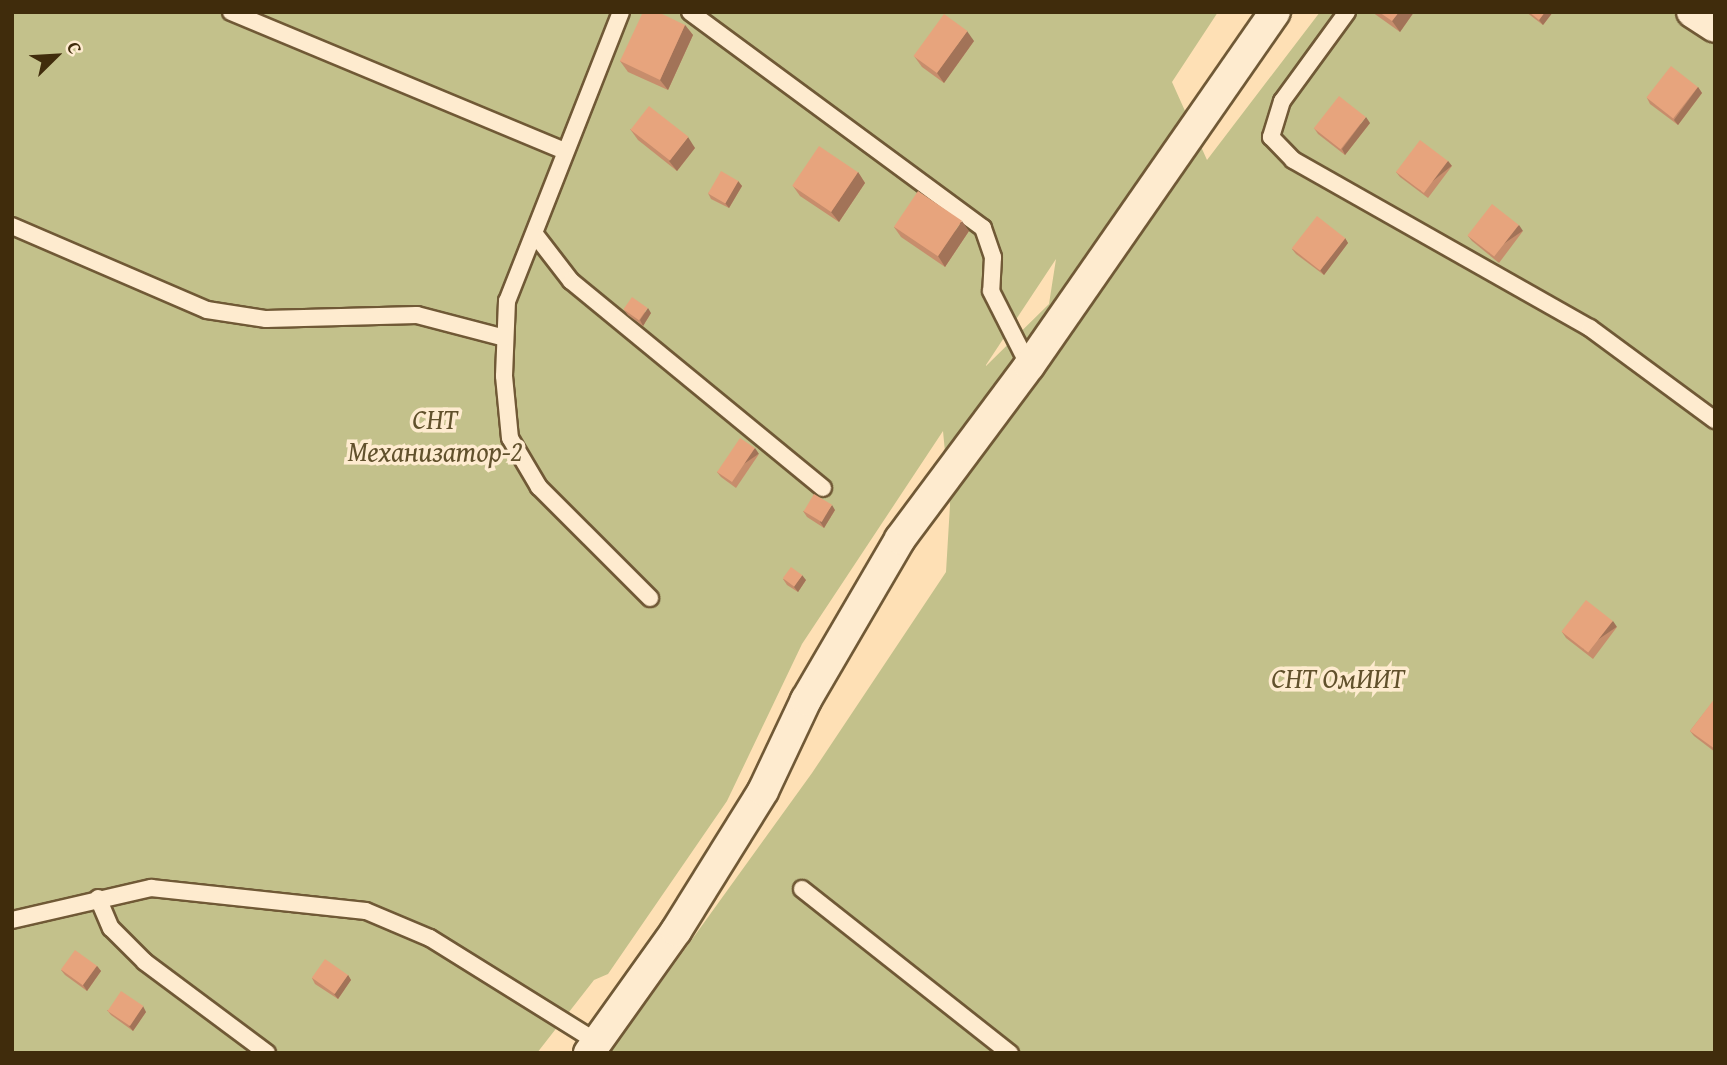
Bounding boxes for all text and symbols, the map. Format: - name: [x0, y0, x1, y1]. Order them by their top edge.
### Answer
- north arrow: [21, 21, 91, 91]
- text: С: [60, 37, 90, 58]
- park label: СНТ Механизатор-2: [347, 402, 523, 468]
- park label: СНТ ОмИИТ: [1271, 661, 1405, 695]

